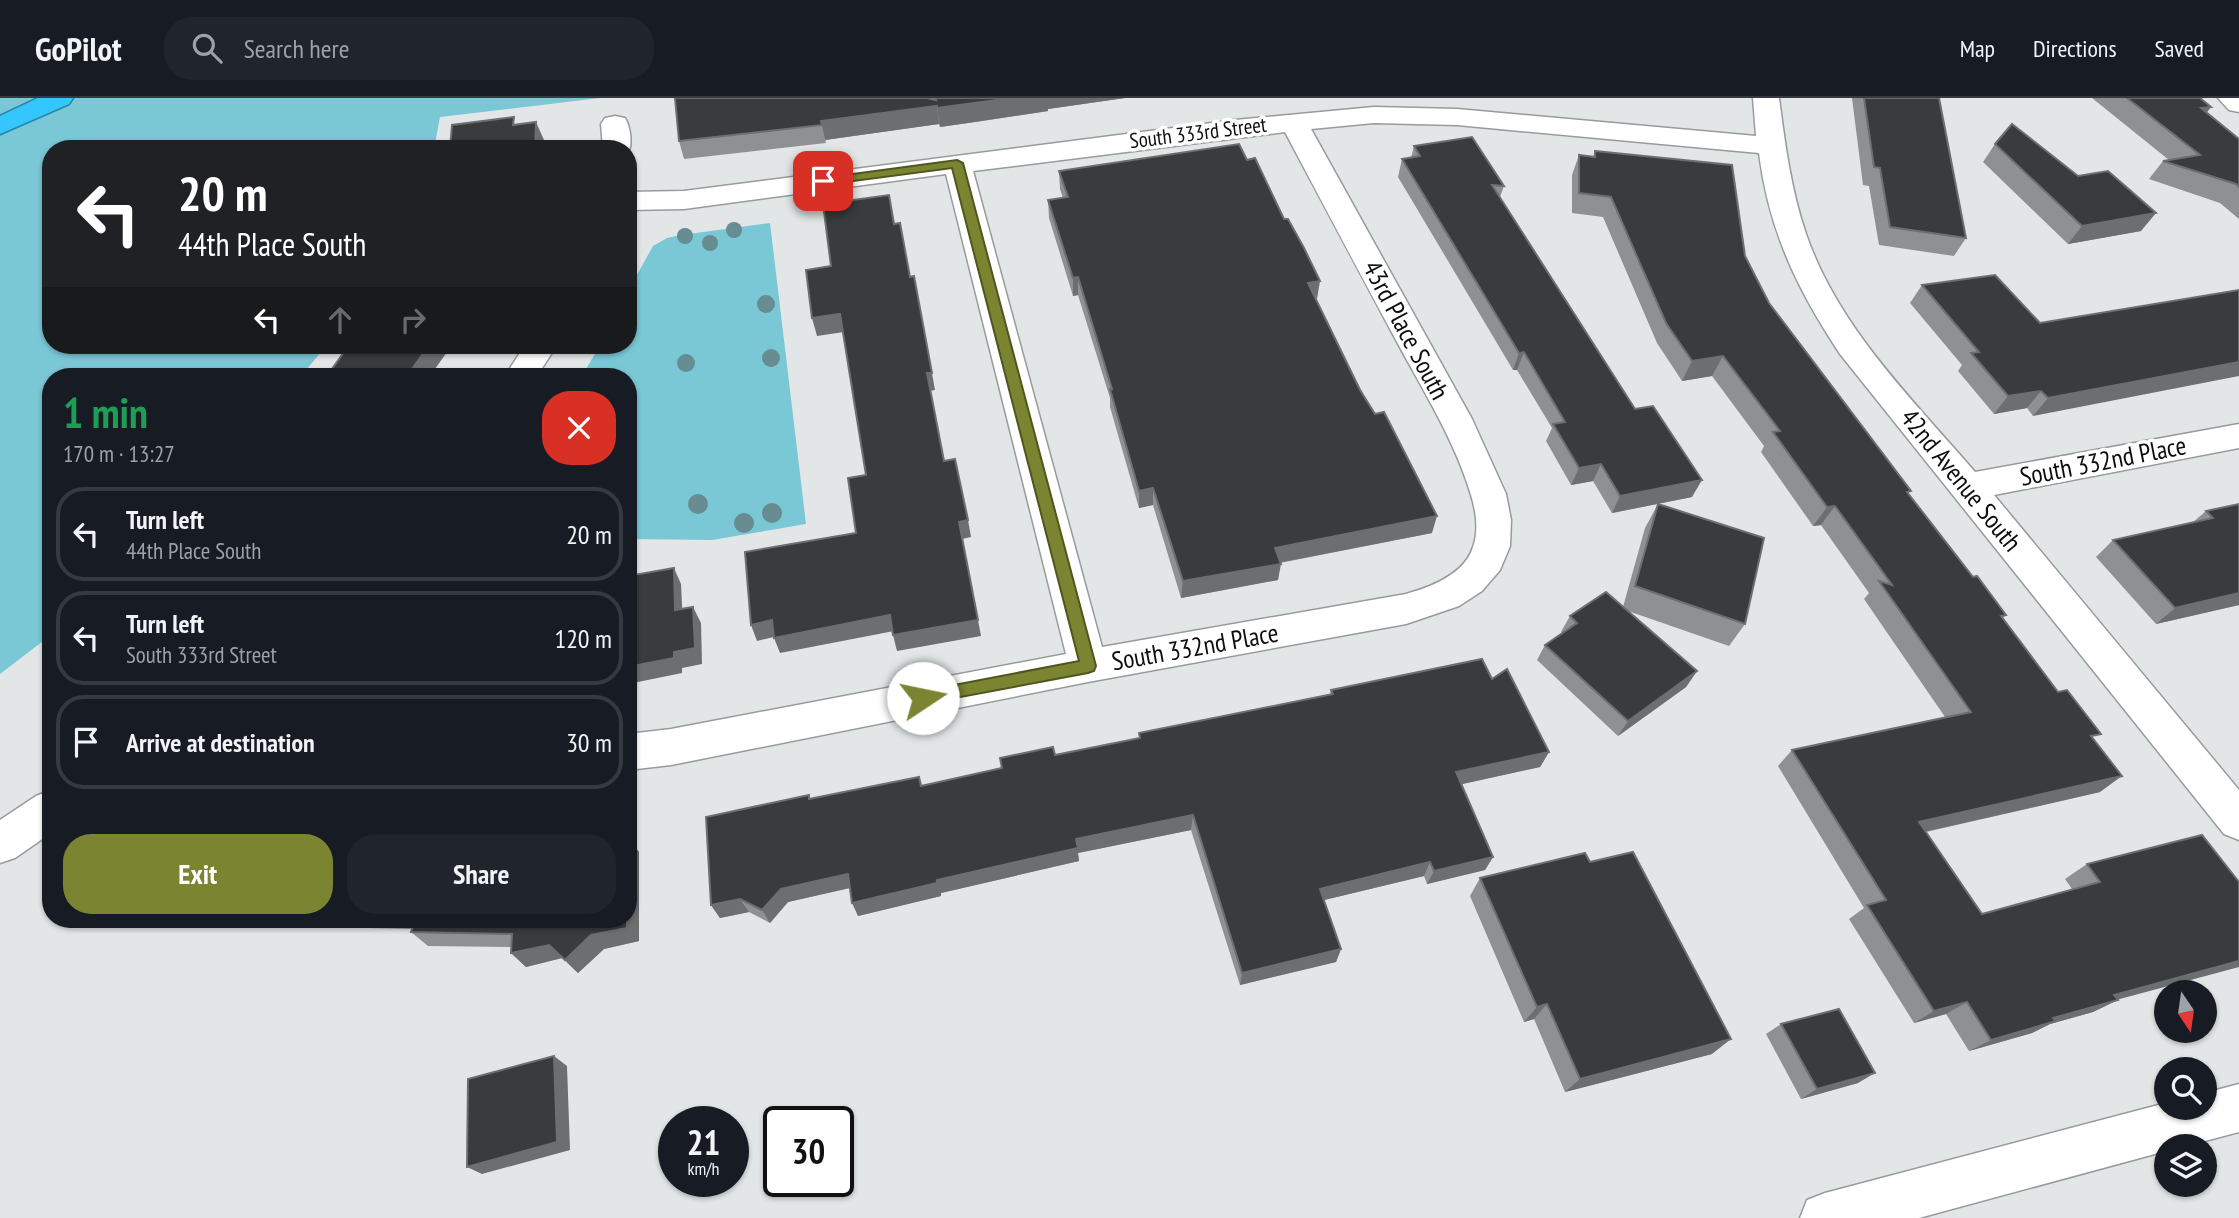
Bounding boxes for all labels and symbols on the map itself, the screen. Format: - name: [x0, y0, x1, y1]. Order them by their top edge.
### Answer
- street label: South 333rd Street: [1128, 111, 1268, 154]
- pin: [793, 151, 853, 211]
- street label: 43rd Place South: [1356, 255, 1457, 405]
- street label: 42nd Avenue South: [1894, 402, 2029, 558]
- street label: South 332nd Place: [2017, 428, 2189, 493]
- street label: South 332nd Place: [1109, 616, 1281, 677]
- position arrow: [886, 661, 960, 735]
- north arrow: [2154, 980, 2217, 1043]
- speed limit sign: 30: [763, 1106, 854, 1197]

